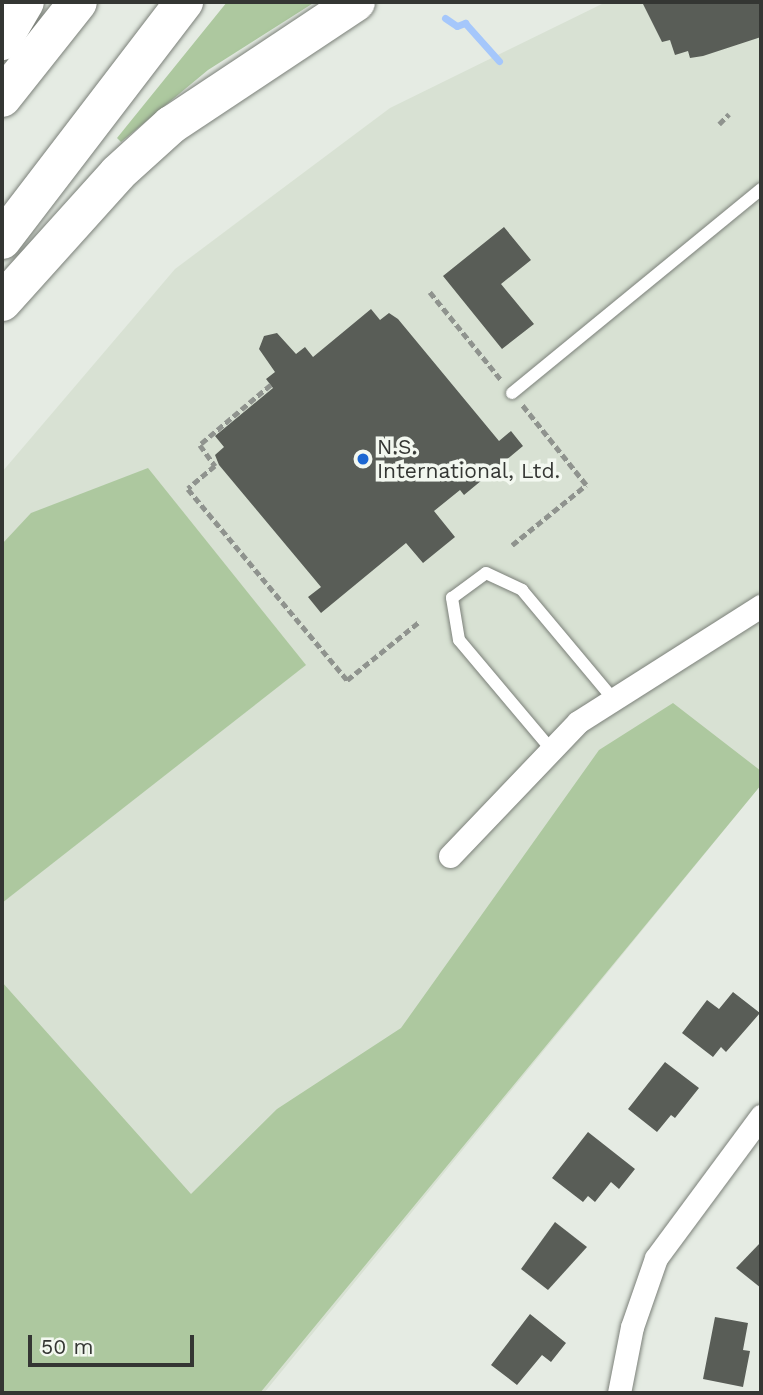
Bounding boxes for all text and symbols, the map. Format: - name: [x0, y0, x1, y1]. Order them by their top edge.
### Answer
- place label: N.S. International, Ltd.: [377, 434, 560, 484]
- marker: N.S. International, Ltd.: [355, 451, 371, 467]
- scale bar: [32, 1322, 198, 1366]
- text: 50 m: [41, 1334, 93, 1359]

